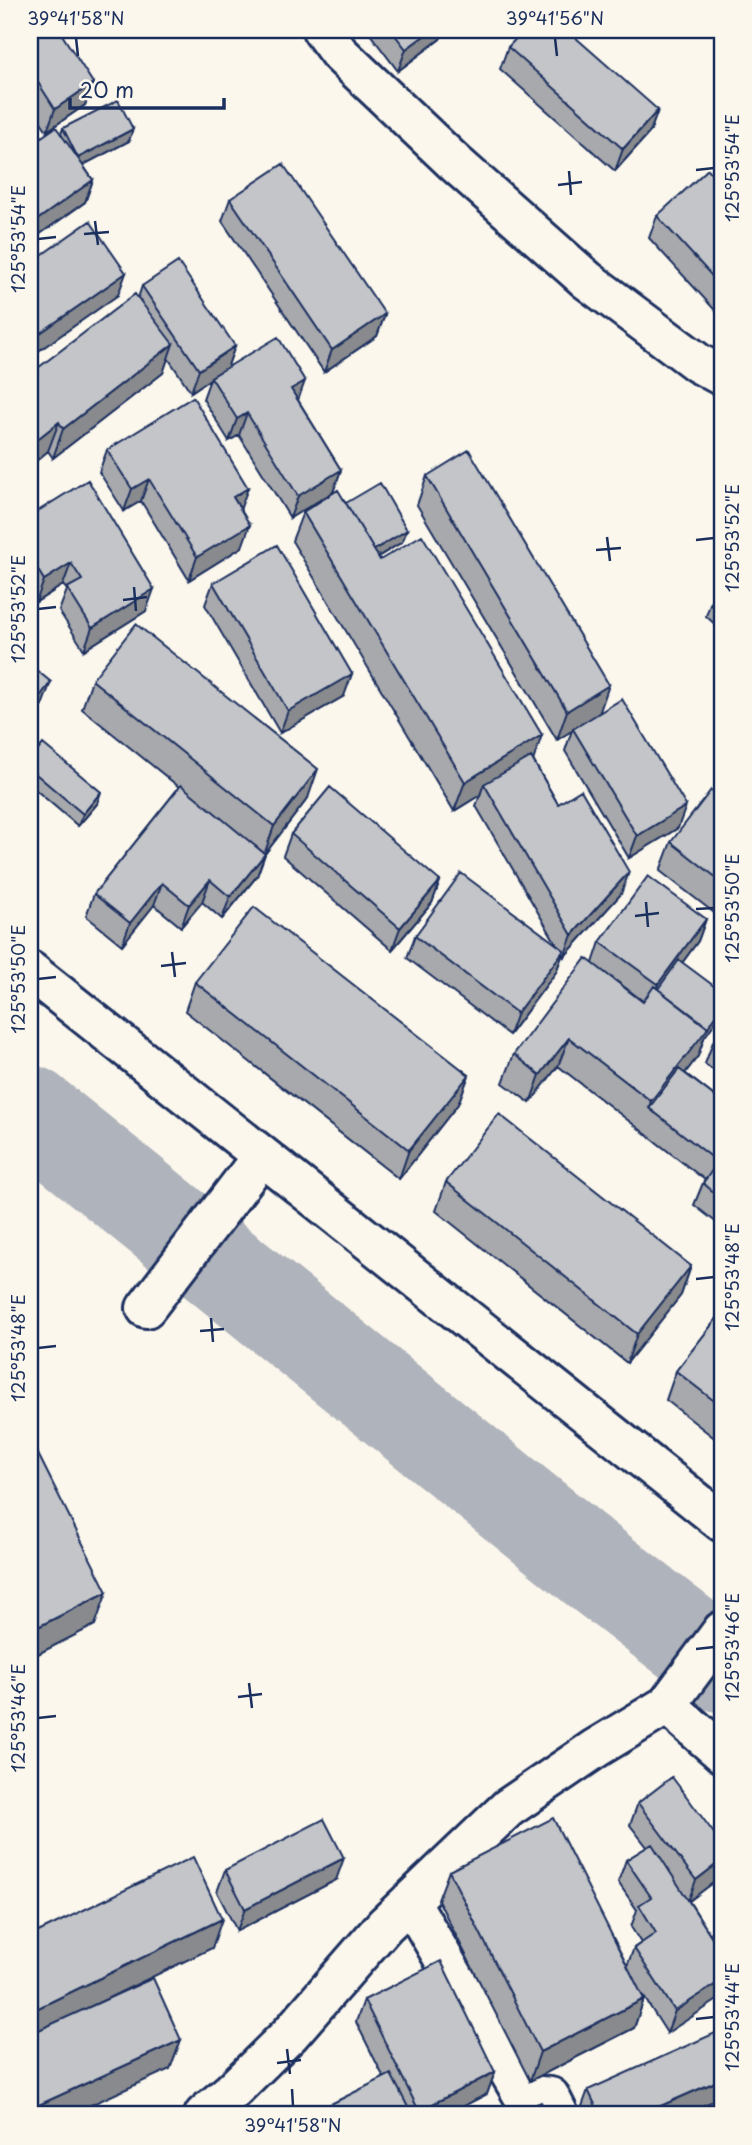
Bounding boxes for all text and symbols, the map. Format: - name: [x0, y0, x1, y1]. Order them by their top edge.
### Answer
- text: 39°41'58"N: [27, 4, 125, 31]
- text: 39°41'56"N: [506, 4, 604, 31]
- scale bar: [70, 66, 224, 110]
- text: 20 m: [80, 73, 134, 105]
- text: 125°53'54"E: [718, 114, 745, 222]
- text: 125°53'54"E: [4, 185, 31, 293]
- text: 125°53'52"E: [718, 484, 745, 592]
- text: 125°53'52"E: [4, 555, 31, 663]
- text: 125°53'50"E: [718, 853, 745, 963]
- text: 125°53'50"E: [4, 924, 31, 1034]
- text: 125°53'48"E: [718, 1223, 745, 1331]
- text: 125°53'48"E: [4, 1294, 31, 1402]
- text: 125°53'46"E: [718, 1592, 745, 1702]
- text: 125°53'46"E: [4, 1663, 31, 1773]
- text: 125°53'44"E: [718, 1963, 745, 2071]
- text: 39°41'58"N: [244, 2111, 342, 2138]

